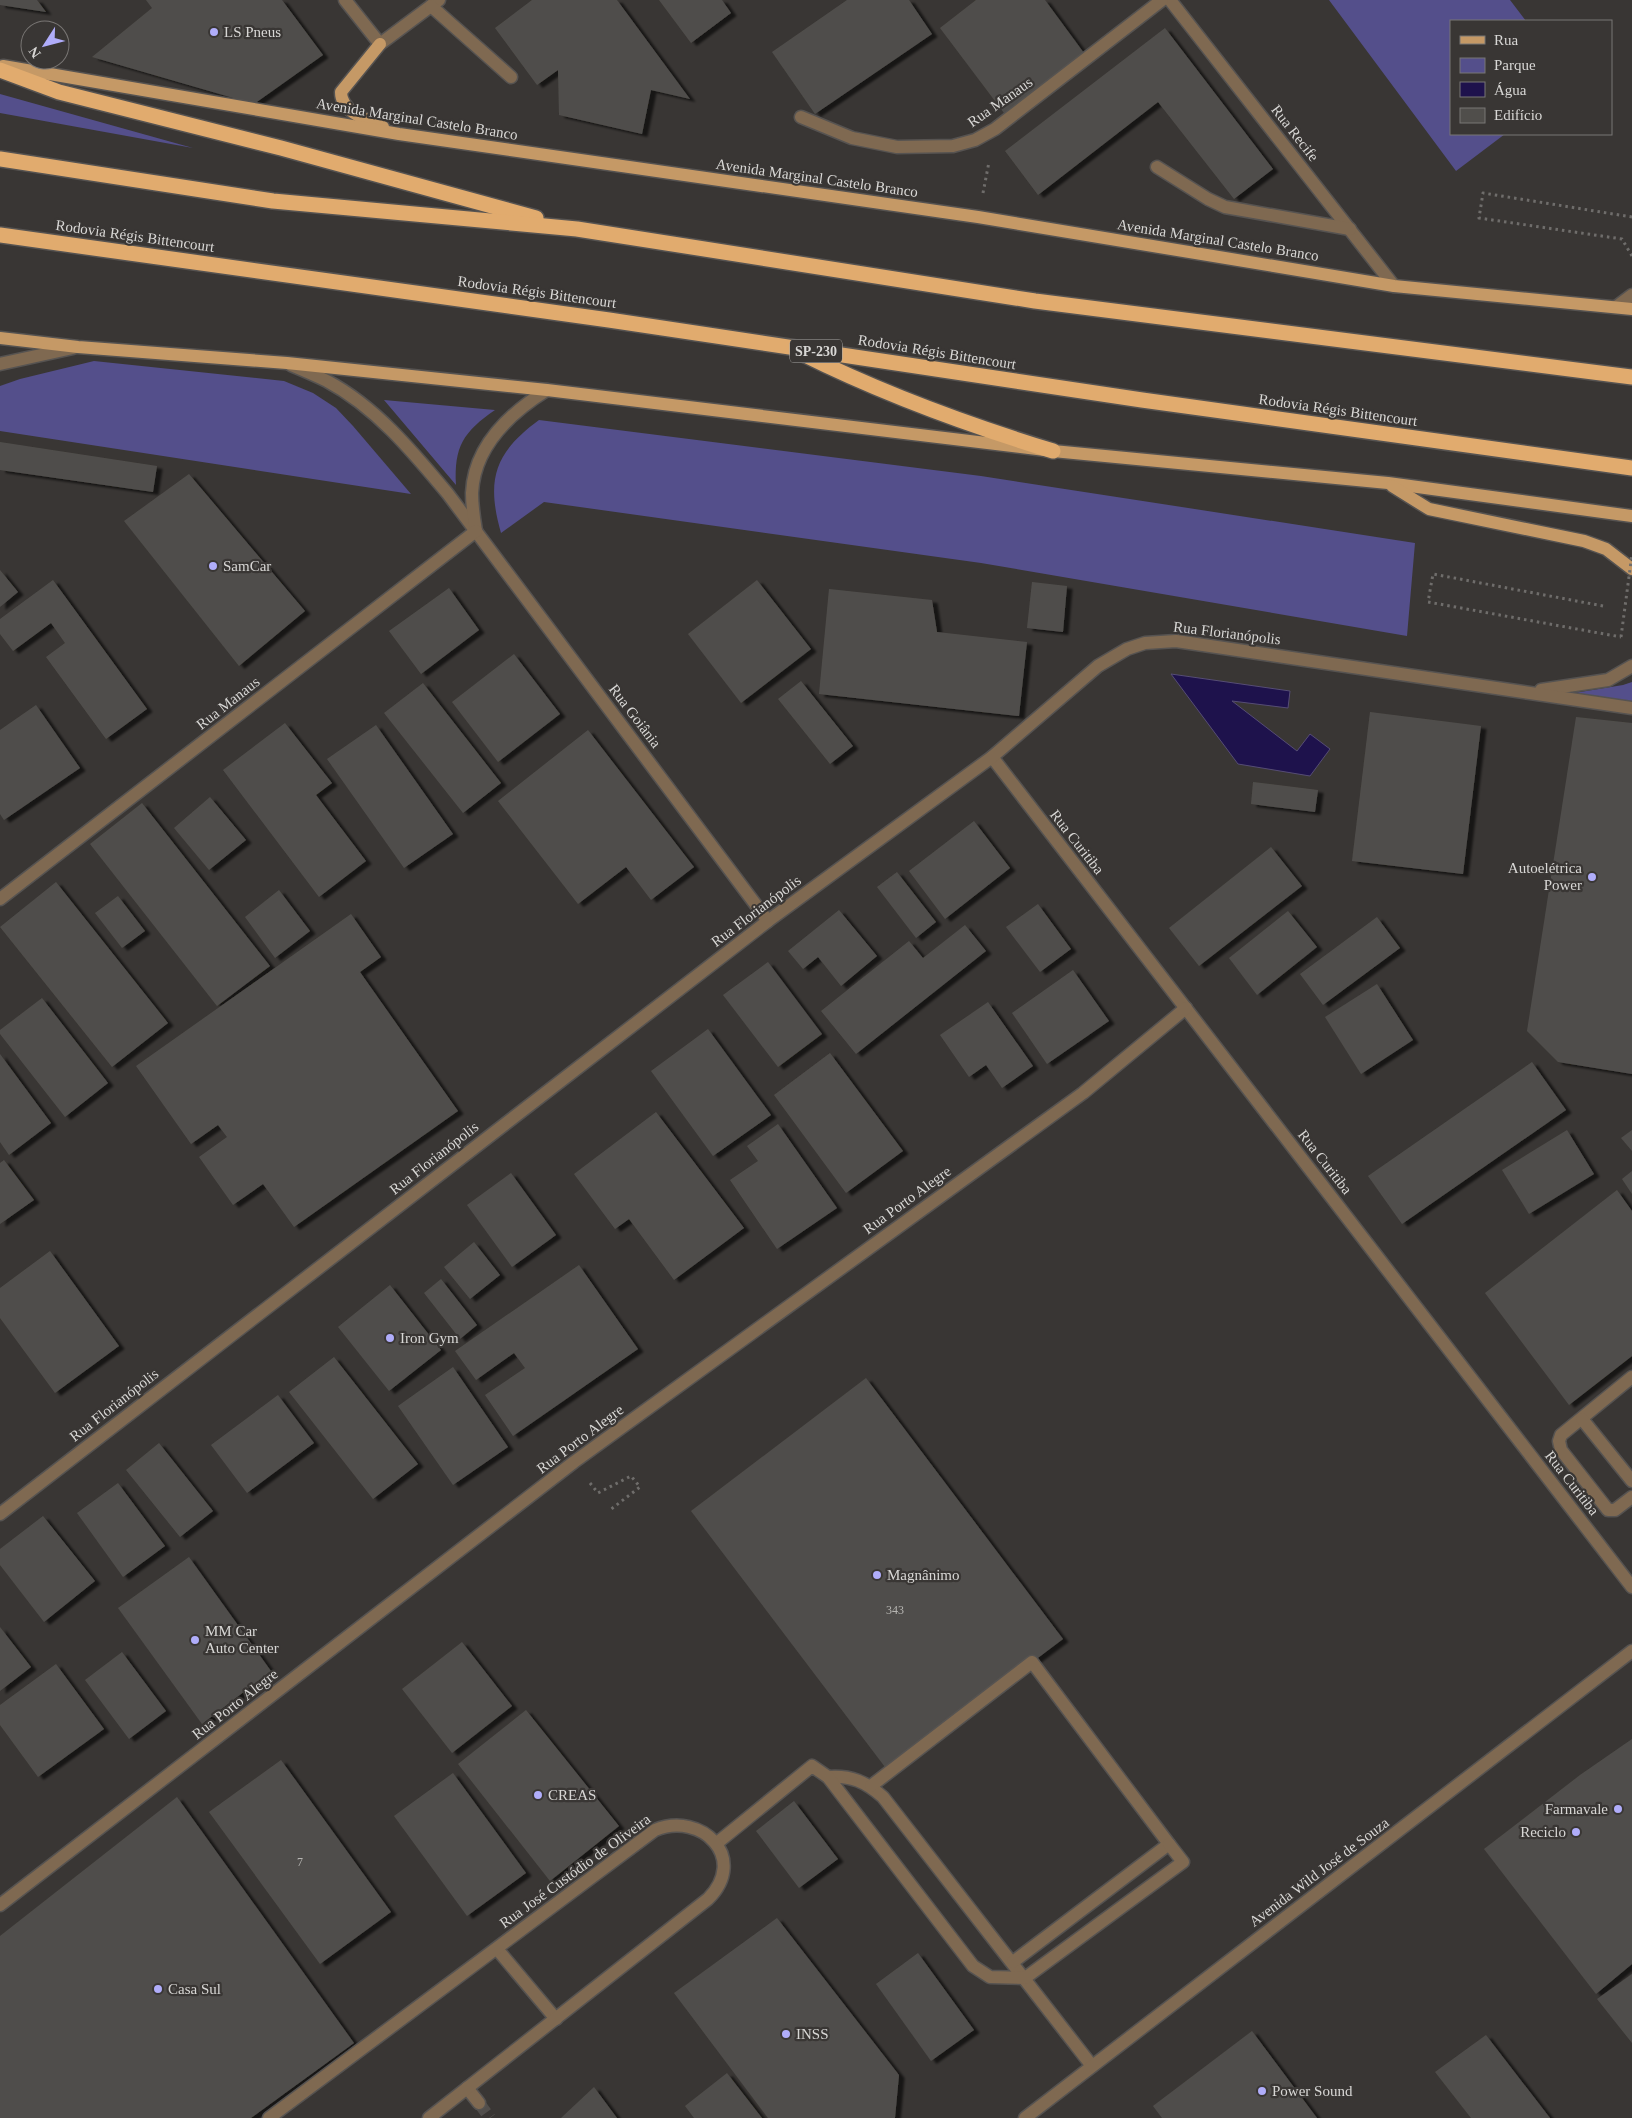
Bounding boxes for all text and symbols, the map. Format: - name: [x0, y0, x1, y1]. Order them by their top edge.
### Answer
- north arrow: [20, 20, 70, 70]
- legend: [1450, 20, 1612, 135]
- place label: LS Pneus: [224, 24, 281, 40]
- marker: LS Pneus: [208, 26, 220, 38]
- text: Rua: [1494, 32, 1519, 48]
- text: N: [26, 44, 44, 61]
- text: Parque: [1494, 57, 1536, 73]
- street label: Rua Manaus: [965, 74, 1036, 130]
- text: Água: [1494, 82, 1527, 98]
- street label: Avenida Marginal Castelo Branco: [315, 95, 519, 143]
- street label: Rua Recife: [1268, 102, 1322, 165]
- text: Edifício: [1494, 107, 1542, 123]
- street label: Avenida Marginal Castelo Branco: [715, 156, 919, 200]
- street label: Avenida Marginal Castelo Branco: [1116, 216, 1320, 264]
- street label: Rodovia Régis Bittencourt: [55, 217, 216, 255]
- street label: Rodovia Régis Bittencourt: [457, 273, 618, 311]
- street label: Rodovia Régis Bittencourt: [857, 332, 1018, 373]
- road number: SP-230: [790, 340, 842, 362]
- street label: Rodovia Régis Bittencourt: [1258, 391, 1419, 429]
- place label: SamCar: [223, 558, 271, 574]
- marker: SamCar: [207, 560, 219, 572]
- street label: Rua Florianópolis: [1172, 618, 1282, 648]
- street label: Rua Manaus: [193, 673, 263, 733]
- street label: Rua Goiânia: [606, 681, 664, 751]
- street label: Rua Curitiba: [1047, 807, 1107, 878]
- place label: Autoelétrica Power: [1508, 860, 1582, 893]
- marker: Autoelétrica Power: [1586, 871, 1598, 883]
- street label: Rua Florianópolis: [708, 872, 804, 950]
- street label: Rua Florianópolis: [387, 1118, 482, 1198]
- street label: Rua Curitiba: [1295, 1127, 1355, 1198]
- street label: Rua Porto Alegre: [860, 1163, 954, 1237]
- place label: Iron Gym: [400, 1330, 459, 1346]
- marker: Iron Gym: [384, 1332, 396, 1344]
- street label: Rua Florianópolis: [67, 1365, 162, 1445]
- street label: Rua Porto Alegre: [534, 1401, 627, 1477]
- street label: Rua Curitiba: [1542, 1448, 1602, 1519]
- place label: Magnânimo: [887, 1567, 960, 1583]
- marker: Magnânimo: [871, 1569, 883, 1581]
- house number: 343: [886, 1603, 904, 1617]
- place label: MM Car Auto Center: [205, 1623, 279, 1656]
- marker: MM Car Auto Center: [189, 1634, 201, 1646]
- street label: Rua Porto Alegre: [189, 1665, 281, 1742]
- place label: CREAS: [548, 1787, 596, 1803]
- marker: CREAS: [532, 1789, 544, 1801]
- place label: Farmavale: [1545, 1801, 1608, 1817]
- marker: Farmavale: [1612, 1803, 1624, 1815]
- street label: Rua José Custódio de Oliveira: [496, 1811, 654, 1931]
- street label: Avenida Wild José de Souza: [1246, 1814, 1392, 1930]
- place label: Reciclo: [1520, 1824, 1566, 1840]
- marker: Reciclo: [1570, 1826, 1582, 1838]
- house number: 7: [297, 1855, 303, 1869]
- place label: Casa Sul: [168, 1981, 221, 1997]
- marker: Casa Sul: [152, 1983, 164, 1995]
- place label: INSS: [796, 2026, 829, 2042]
- marker: INSS: [780, 2028, 792, 2040]
- place label: Power Sound: [1272, 2083, 1353, 2099]
- marker: Power Sound: [1256, 2085, 1268, 2097]

